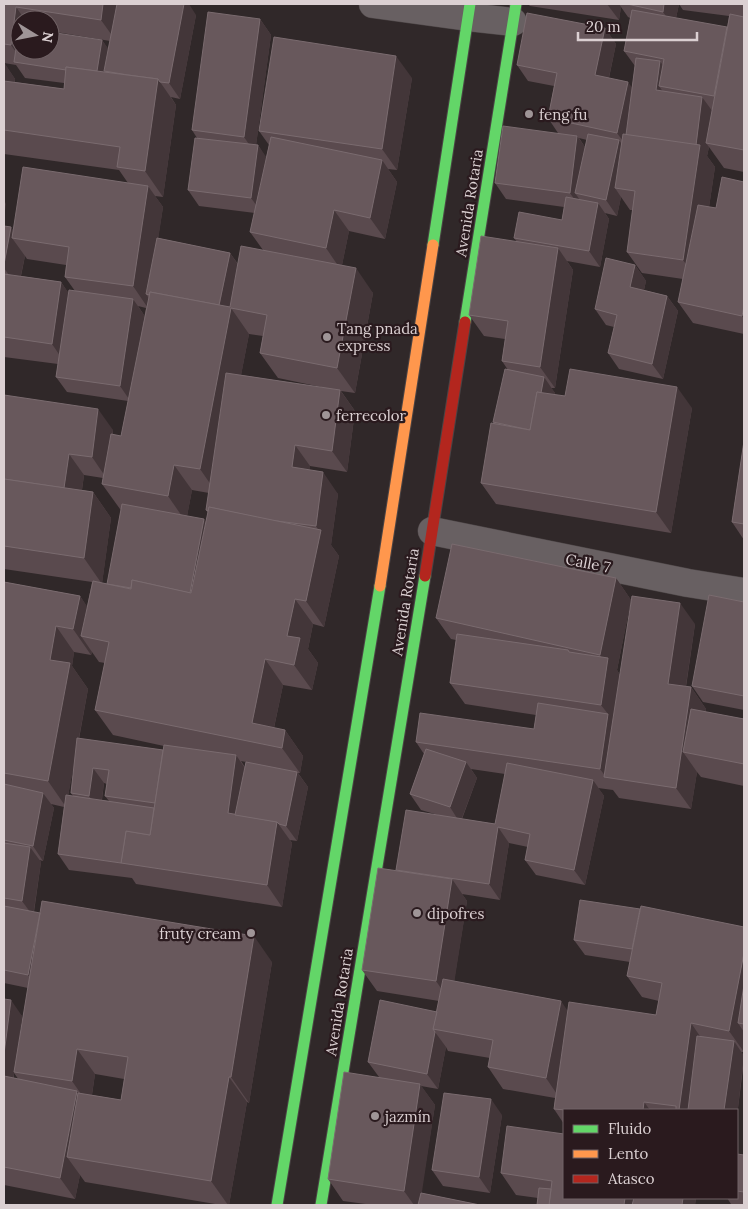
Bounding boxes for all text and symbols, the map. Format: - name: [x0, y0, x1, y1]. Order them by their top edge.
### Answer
- north arrow: [10, 10, 60, 60]
- scale bar: [578, 10, 697, 42]
- text: 20 m: [586, 17, 621, 36]
- text: N: [38, 30, 58, 44]
- place label: feng fu: [539, 105, 588, 124]
- marker: feng fu: [523, 108, 535, 120]
- street label: Avenida Rotaria: [451, 148, 487, 259]
- place label: Tang pnada express: [337, 319, 418, 355]
- marker: Tang pnada express: [321, 331, 333, 343]
- place label: ferrecolor: [336, 406, 407, 425]
- marker: ferrecolor: [320, 409, 332, 421]
- street label: Avenida Rotaria: [387, 547, 423, 658]
- street label: Calle 7: [564, 549, 612, 577]
- place label: dipofres: [427, 904, 484, 923]
- marker: dipofres: [411, 907, 423, 919]
- place label: fruty cream: [159, 924, 241, 943]
- marker: fruty cream: [245, 927, 257, 939]
- street label: Avenida Rotaria: [321, 947, 357, 1058]
- place label: jazmín: [383, 1107, 431, 1126]
- legend: [563, 1109, 738, 1199]
- marker: jazmín: [369, 1110, 381, 1122]
- text: Fluido: [608, 1119, 651, 1138]
- text: Lento: [608, 1144, 649, 1163]
- text: Atasco: [607, 1169, 655, 1188]

